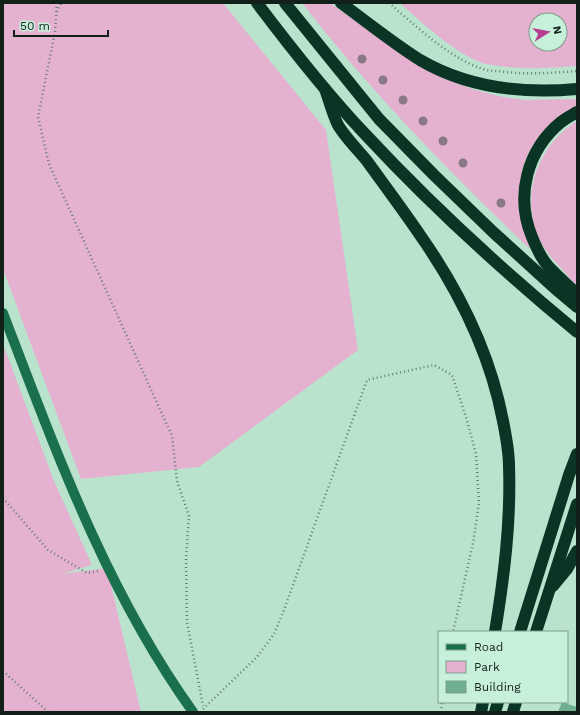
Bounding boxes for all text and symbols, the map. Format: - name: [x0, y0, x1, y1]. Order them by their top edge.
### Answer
- scale bar: [14, 12, 108, 38]
- north arrow: [528, 12, 568, 52]
- text: 50 m: [20, 19, 50, 33]
- text: N: [550, 25, 564, 35]
- legend: [438, 631, 568, 703]
- text: Road: [474, 640, 503, 654]
- text: Park: [474, 660, 500, 674]
- text: Building: [474, 680, 521, 694]

